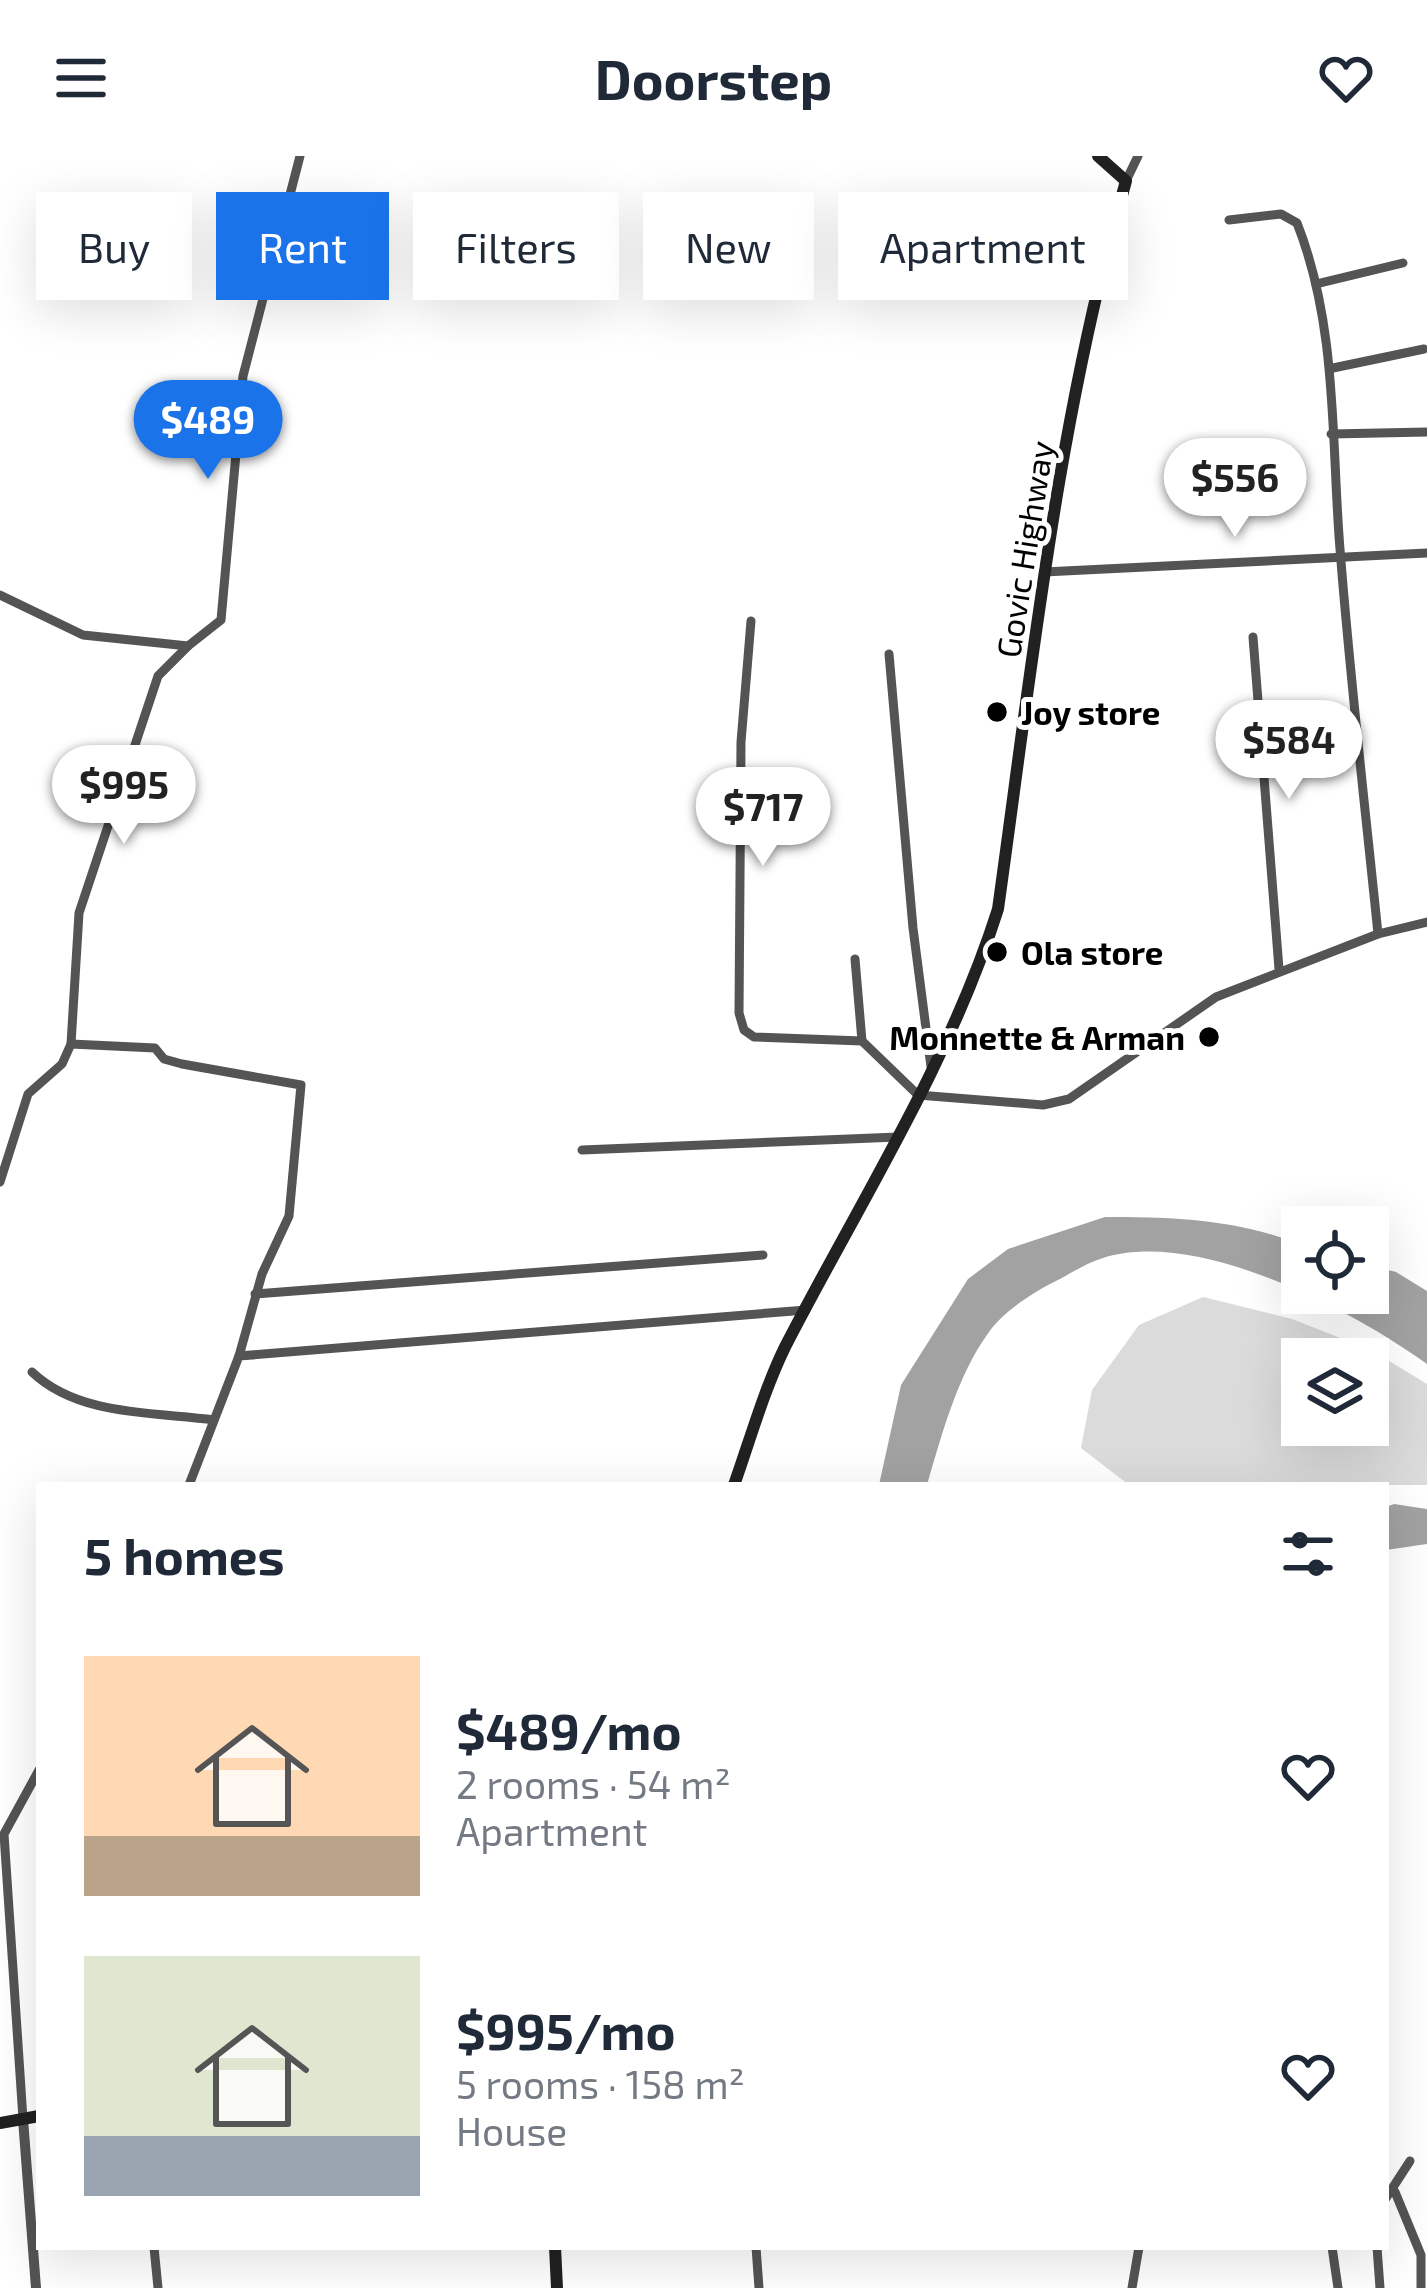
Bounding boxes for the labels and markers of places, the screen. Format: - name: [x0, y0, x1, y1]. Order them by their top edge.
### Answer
- pin: $489: [137, 380, 279, 482]
- pin: $556: [1164, 438, 1306, 540]
- place label: Joy store: [1021, 692, 1160, 732]
- marker: Joy store: [984, 699, 1010, 725]
- pin: $584: [1218, 700, 1360, 802]
- pin: $995: [53, 745, 195, 847]
- pin: $717: [692, 767, 834, 869]
- place label: Ola store: [1021, 932, 1163, 972]
- marker: Ola store: [984, 939, 1010, 965]
- place label: Monnette & Arman: [889, 1017, 1185, 1057]
- marker: Monnette & Arman: [1196, 1024, 1222, 1050]

